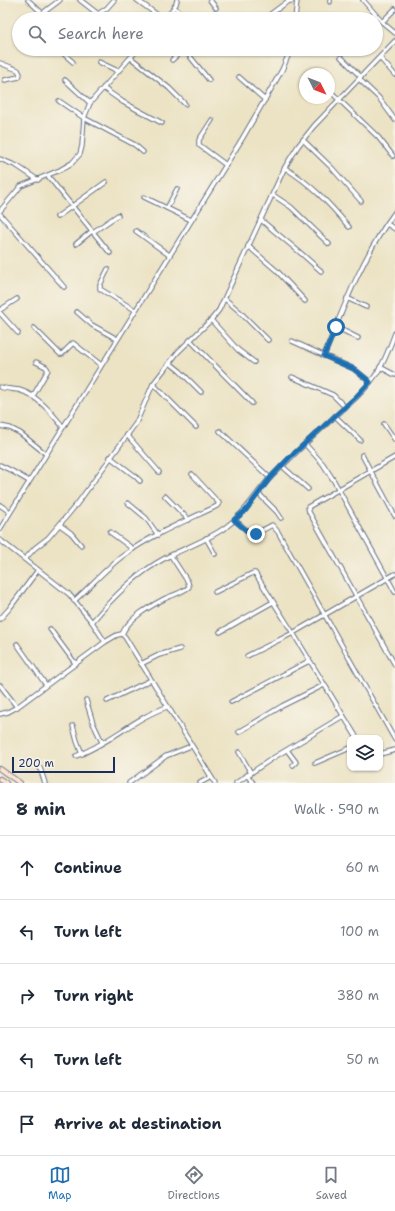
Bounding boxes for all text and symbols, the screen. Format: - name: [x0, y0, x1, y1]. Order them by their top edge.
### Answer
- search box: [12, 12, 383, 56]
- icon: search: [26, 23, 48, 45]
- text: Search here: [58, 24, 144, 44]
- north arrow: [299, 68, 335, 104]
- route start: [327, 318, 345, 336]
- route end: [247, 525, 265, 543]
- map controls: [347, 735, 383, 771]
- button: layers: [347, 735, 383, 771]
- scale bar: [12, 755, 115, 774]
- text: 200 m: [18, 756, 54, 771]
- text: 8 min: [16, 798, 66, 820]
- text: Walk · 590 m: [294, 801, 379, 818]
- icon: ahead: [16, 857, 38, 879]
- text: Continue: [54, 858, 122, 878]
- text: 60 m: [346, 859, 379, 876]
- icon: left: [16, 921, 38, 943]
- text: Turn left: [54, 922, 122, 942]
- text: 100 m: [340, 923, 379, 940]
- icon: right: [16, 985, 38, 1007]
- text: Turn right: [54, 986, 134, 1006]
- text: 380 m: [337, 987, 379, 1004]
- icon: left: [16, 1049, 38, 1071]
- text: Turn left: [54, 1050, 122, 1070]
- text: 50 m: [346, 1051, 379, 1068]
- icon: arrive: [16, 1113, 38, 1135]
- text: Arrive at destination: [54, 1114, 222, 1134]
- tab: Map: [48, 1164, 72, 1203]
- tab: Directions: [167, 1164, 220, 1203]
- tab: Saved: [316, 1164, 347, 1203]

